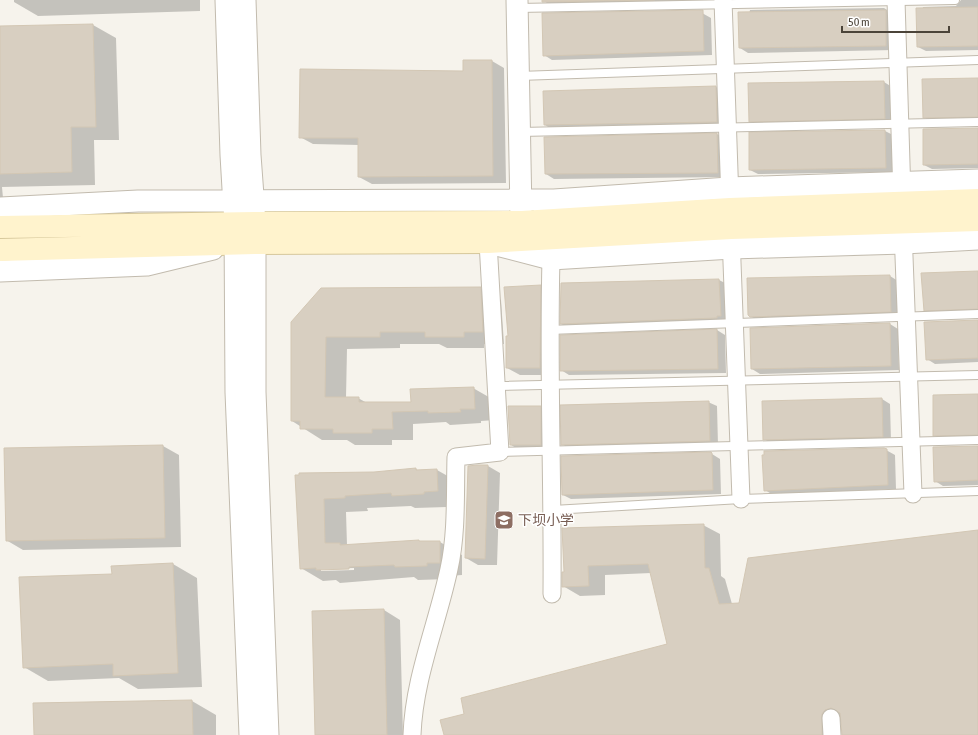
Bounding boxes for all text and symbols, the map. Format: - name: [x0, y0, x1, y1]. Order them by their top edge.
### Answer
- scale bar: [842, 8, 949, 34]
- text: 50 m: [848, 15, 870, 29]
- school or university icon: 下坝小学: [493, 509, 515, 531]
- place label: 下坝小学: [518, 512, 574, 528]

